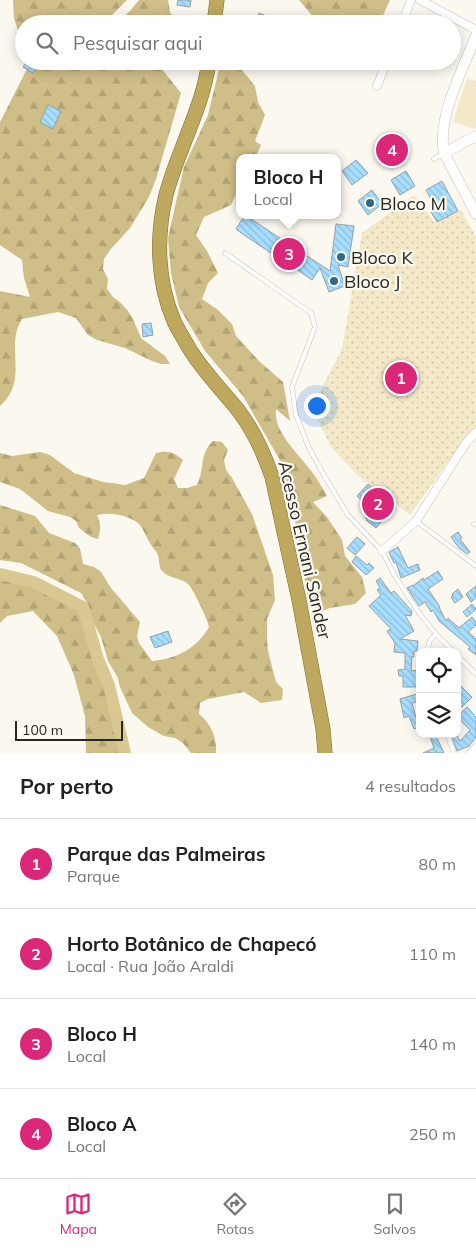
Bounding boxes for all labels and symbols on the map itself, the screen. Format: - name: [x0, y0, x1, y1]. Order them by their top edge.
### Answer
- pin: 4: [376, 131, 408, 169]
- place label: Bloco M: [380, 192, 446, 215]
- marker: Bloco M: [364, 197, 376, 209]
- pin: 3: [273, 235, 305, 273]
- place label: Bloco K: [351, 246, 414, 269]
- marker: Bloco K: [335, 251, 347, 263]
- place label: Bloco J: [344, 270, 400, 293]
- marker: Bloco J: [328, 275, 340, 287]
- pin: 1: [385, 359, 417, 397]
- your location: [304, 393, 330, 419]
- street label: Acesso Ernani Sander: [273, 459, 337, 642]
- pin: 2: [362, 485, 394, 523]
- scale bar: [15, 718, 122, 741]

